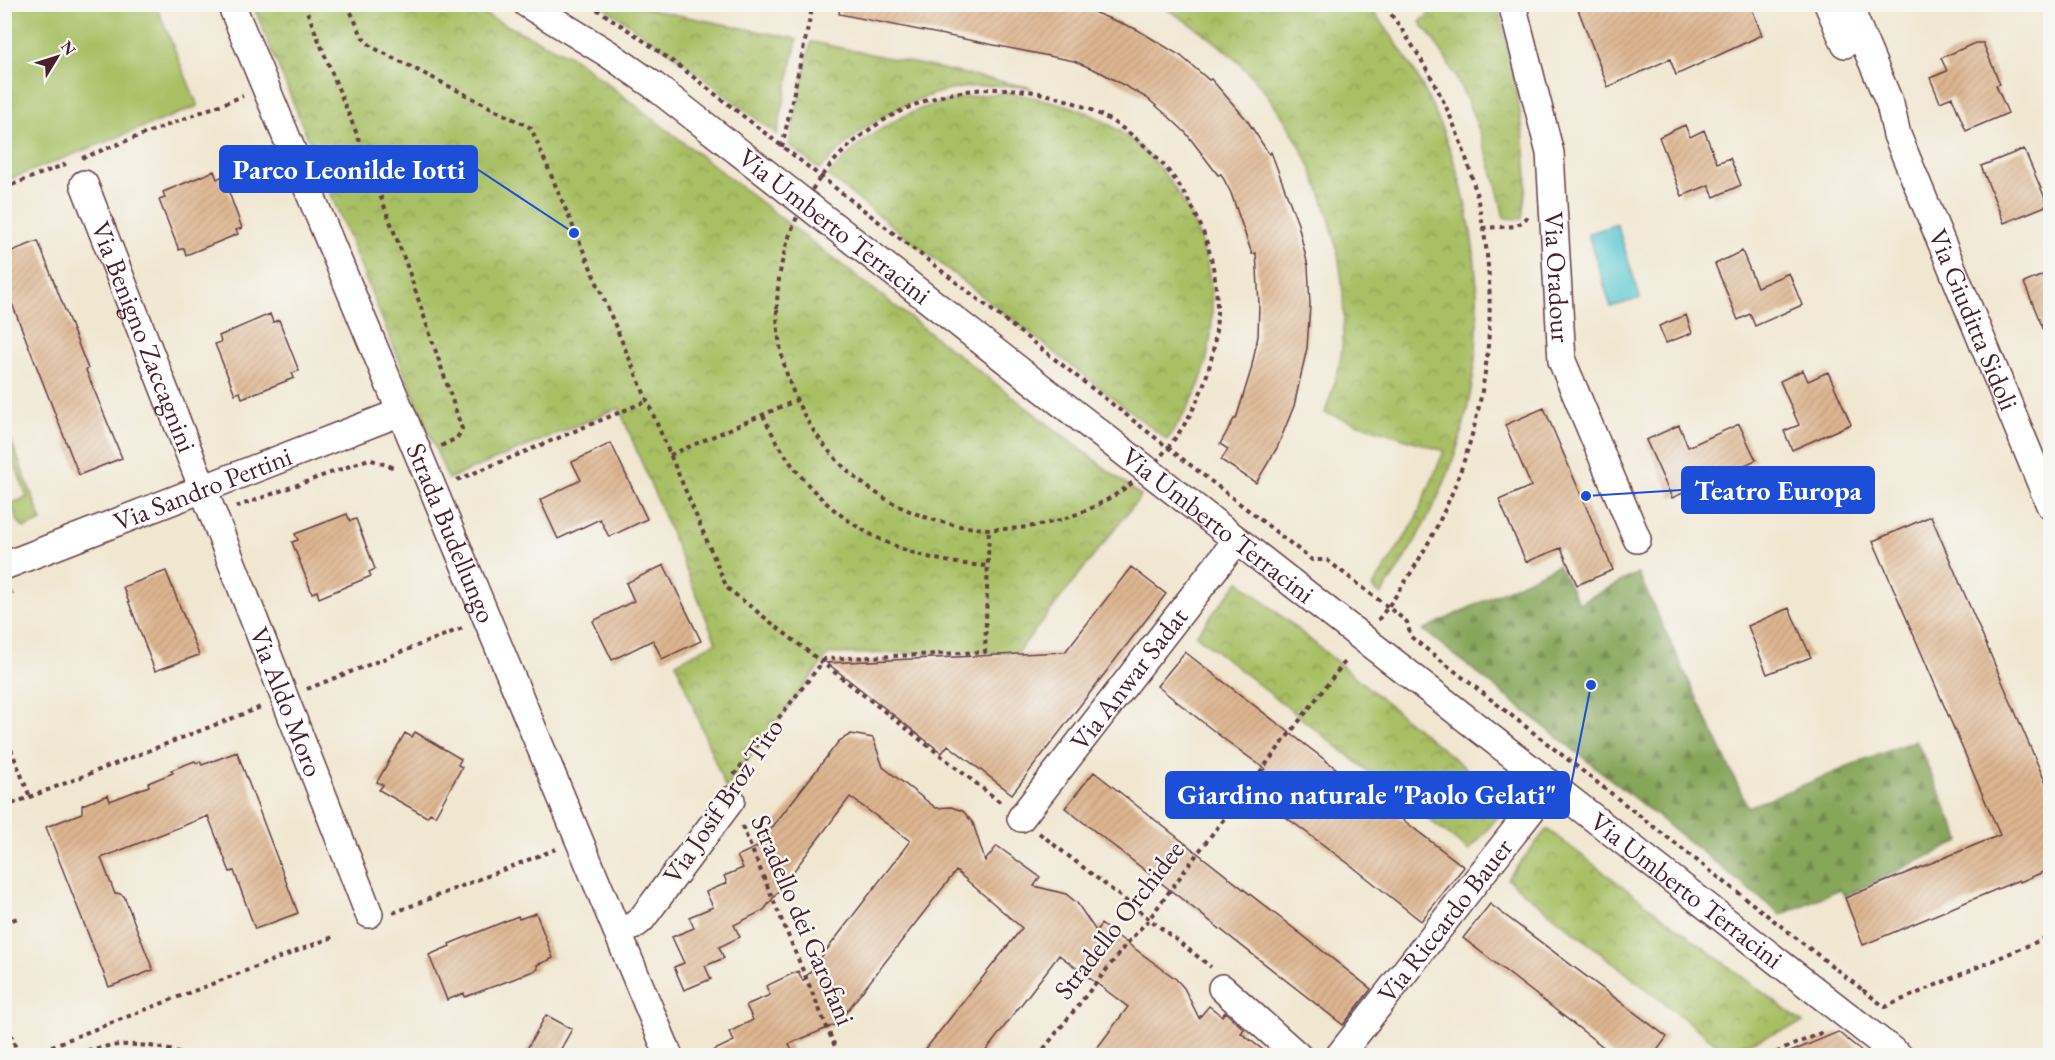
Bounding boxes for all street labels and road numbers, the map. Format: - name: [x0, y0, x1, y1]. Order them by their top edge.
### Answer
- street label: Via Umberto Terracini: [731, 140, 939, 312]
- street label: Via Oradour: [1536, 211, 1579, 343]
- street label: Via Benigno Zaccagnini: [83, 216, 205, 457]
- street label: Via Giuditta Sidoli: [1921, 223, 2027, 416]
- street label: Via Sandro Pertini: [108, 438, 297, 539]
- street label: Strada Budellungo: [399, 438, 505, 628]
- street label: Via Umberto Terracini: [1115, 439, 1322, 611]
- street label: Via Anwar Sadat: [1062, 600, 1196, 757]
- street label: Via Aldo Moro: [242, 622, 332, 782]
- street label: Via Josif Broz Tito: [654, 711, 791, 890]
- street label: Via Umberto Terracini: [1583, 804, 1791, 976]
- street label: Stradello dei Garofani: [743, 809, 864, 1031]
- street label: Via Riccardo Bauer: [1369, 831, 1520, 1010]
- street label: Stradello Orchidee: [1046, 833, 1192, 1006]

